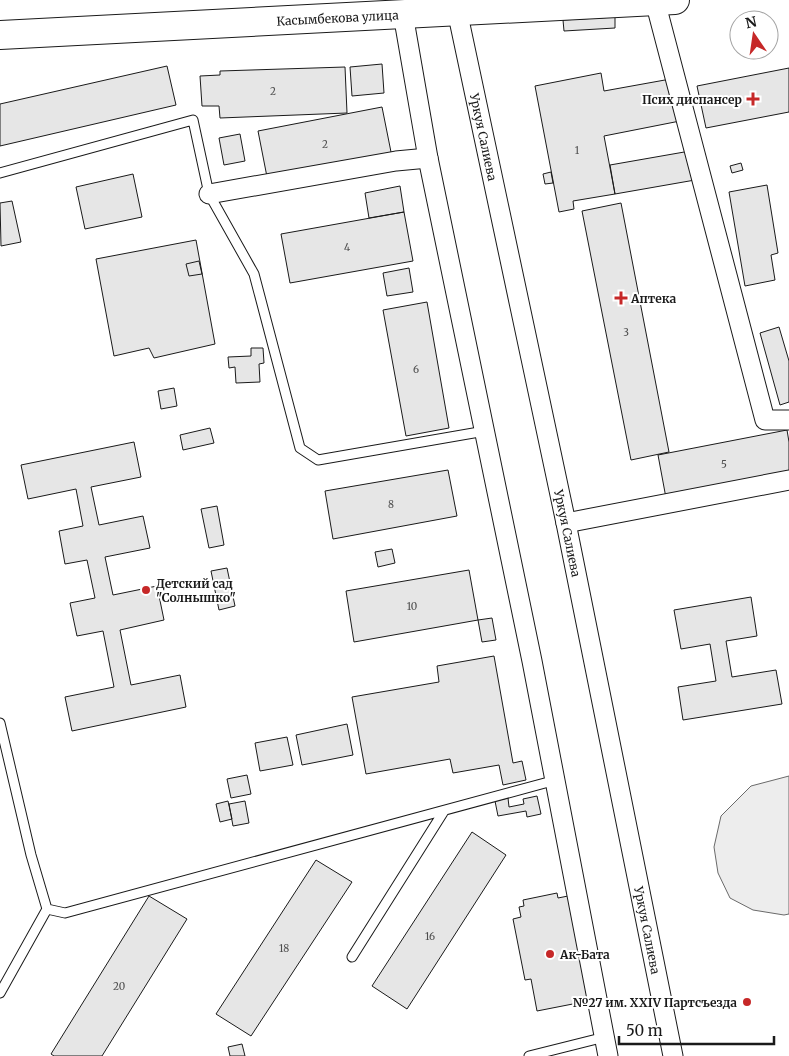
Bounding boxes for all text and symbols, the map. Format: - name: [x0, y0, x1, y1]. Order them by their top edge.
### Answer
- street label: Касымбекова улица: [276, 7, 400, 28]
- north arrow: [729, 10, 779, 60]
- text: N: [744, 12, 758, 32]
- house number: 2: [270, 85, 276, 98]
- street label: Уркуя Салиева: [467, 91, 501, 183]
- place label: Псих диспансер: [642, 92, 742, 107]
- marker: Псих диспансер: [746, 92, 760, 106]
- house number: 2: [322, 138, 328, 151]
- house number: 1: [575, 144, 580, 157]
- house number: 4: [344, 241, 350, 254]
- place label: Аптека: [630, 291, 677, 306]
- marker: Аптека: [615, 292, 627, 304]
- house number: 3: [623, 326, 629, 339]
- house number: 6: [413, 363, 419, 376]
- house number: 5: [721, 458, 727, 471]
- street label: Уркуя Салиева: [551, 487, 584, 579]
- house number: 8: [388, 498, 394, 511]
- place label: Детский сад "Солнышко": [156, 576, 236, 605]
- marker: Детский сад "Солнышко": [140, 584, 152, 596]
- house number: 10: [407, 600, 417, 613]
- street label: Уркуя Салиева: [631, 884, 664, 976]
- house number: 16: [425, 930, 435, 943]
- house number: 18: [279, 942, 289, 955]
- place label: Ак-Бата: [559, 947, 610, 962]
- marker: Ак-Бата: [544, 948, 556, 960]
- house number: 20: [113, 980, 125, 993]
- place label: №27 им. XXIV Партсъезда: [573, 995, 737, 1010]
- marker: №27 им. XXIV Партсъезда: [741, 996, 753, 1008]
- scale bar: [619, 1014, 774, 1046]
- text: 50 m: [626, 1021, 663, 1040]

